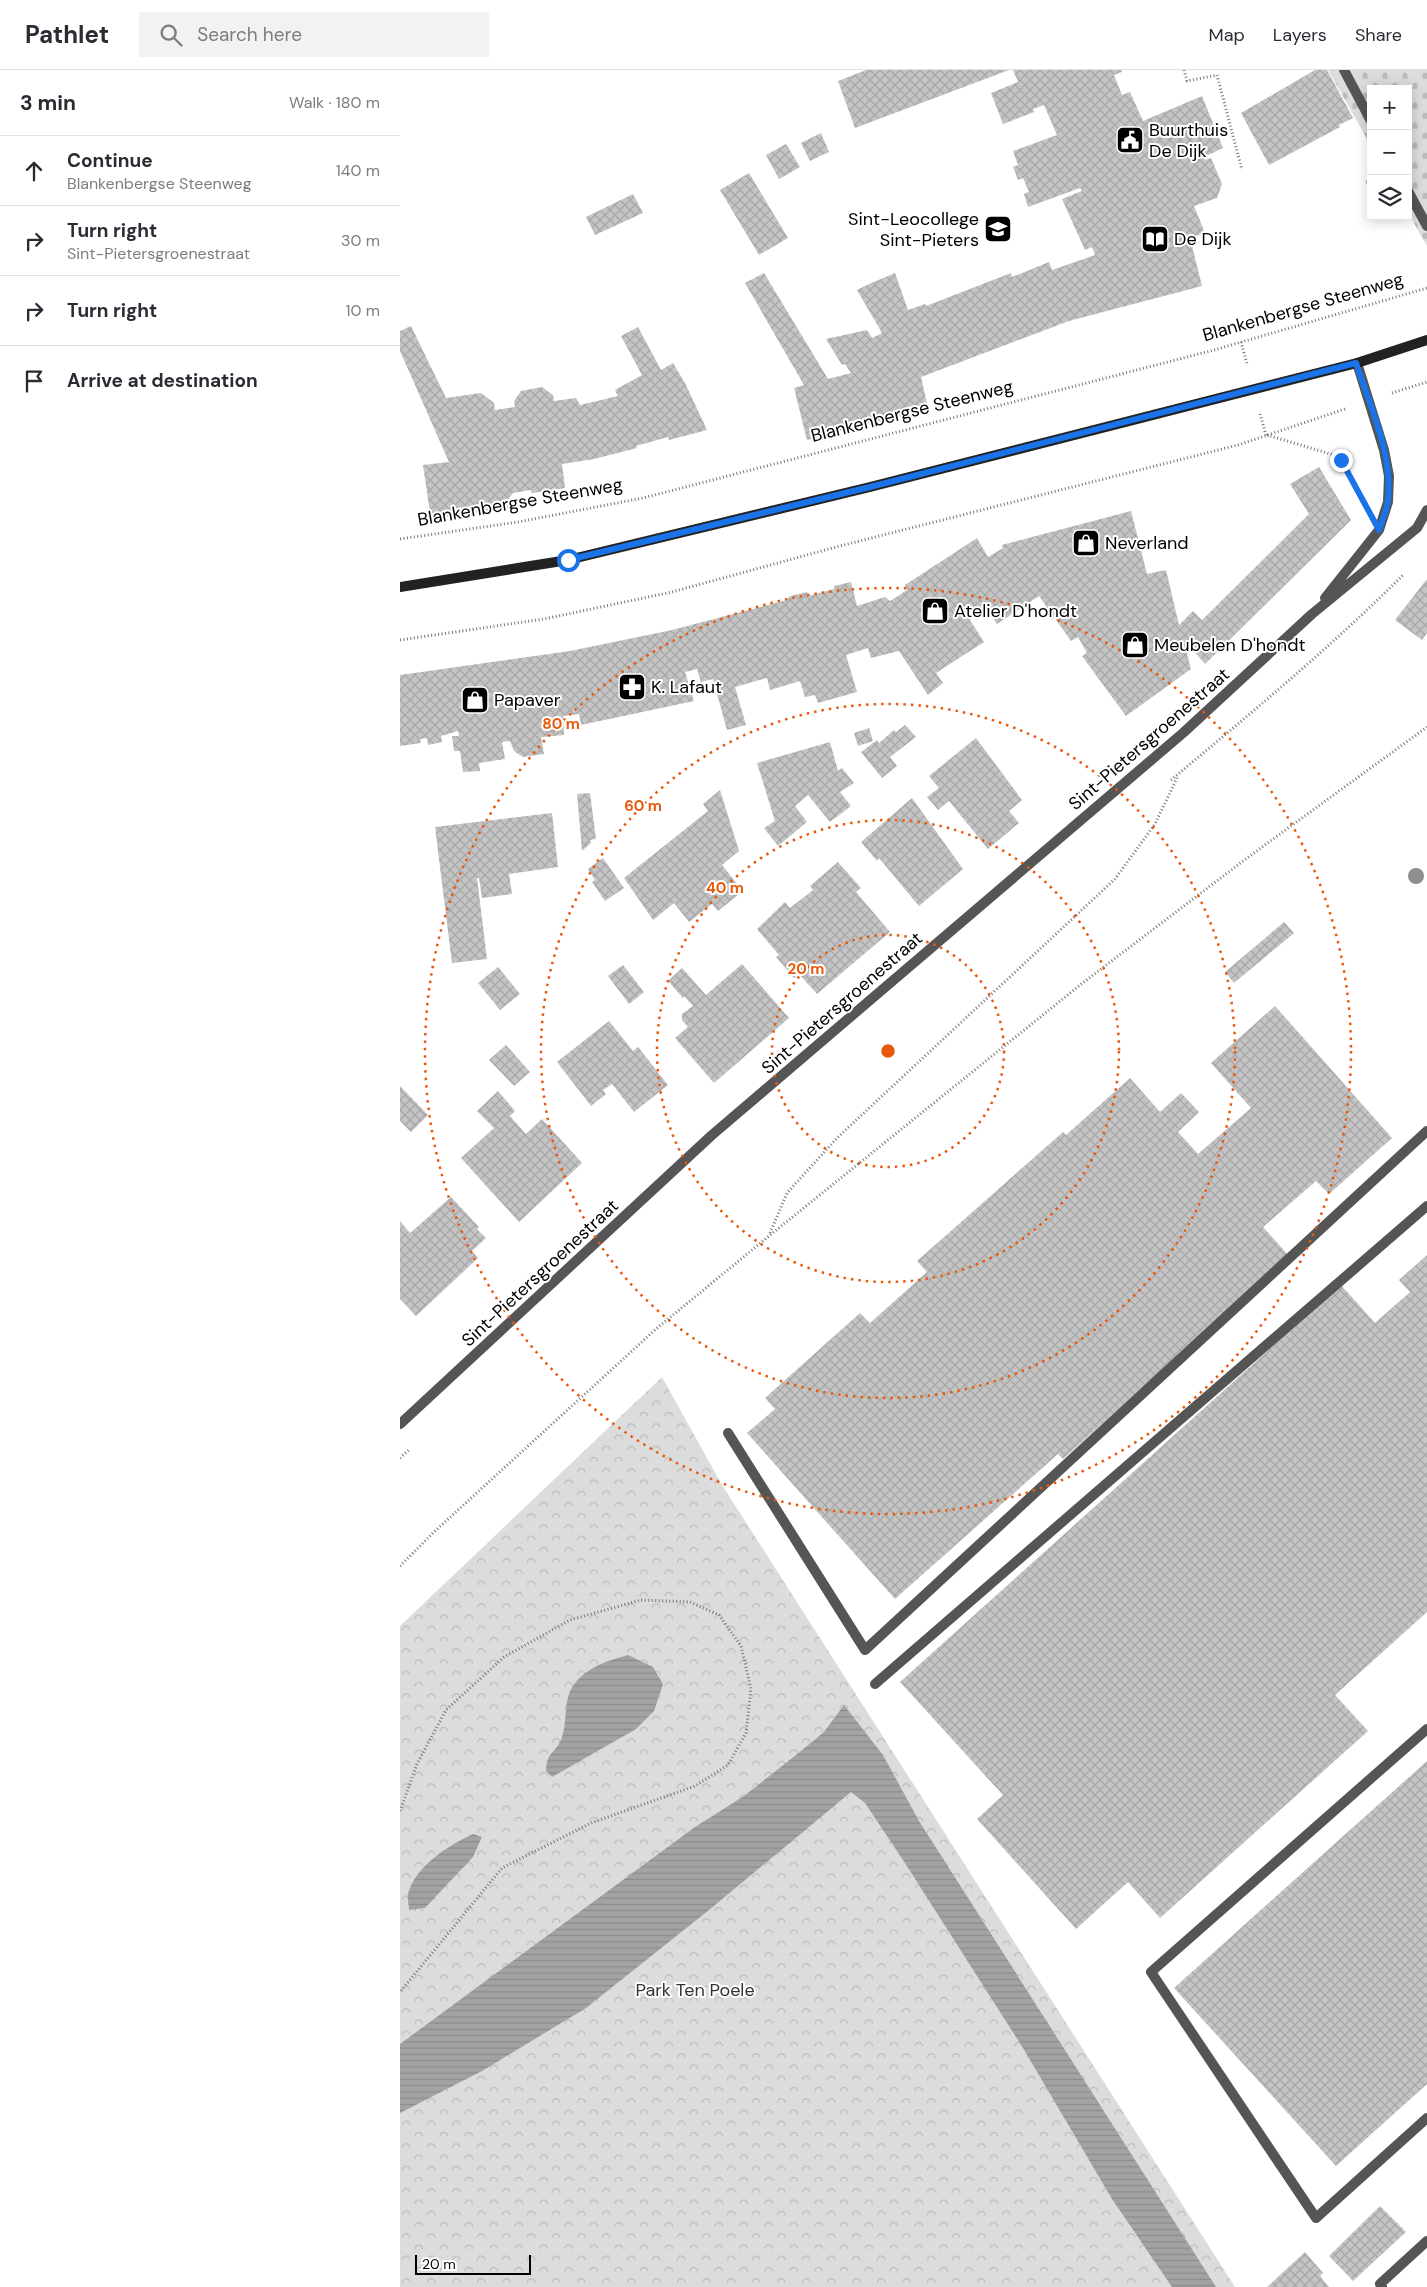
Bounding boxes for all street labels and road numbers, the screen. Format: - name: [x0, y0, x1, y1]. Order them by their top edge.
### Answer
- street label: Blankenbergse Steenweg: [1200, 267, 1406, 347]
- street label: Blankenbergse Steenweg: [808, 374, 1016, 448]
- street label: Blankenbergse Steenweg: [416, 472, 624, 532]
- street label: Sint-Pietersgroenestraat: [1063, 662, 1235, 816]
- street label: Sint-Pietersgroenestraat: [756, 926, 928, 1080]
- street label: Sint-Pietersgroenestraat: [457, 1194, 623, 1352]

